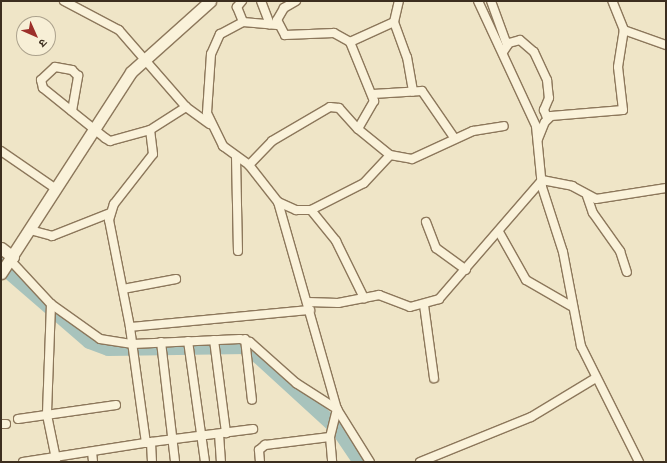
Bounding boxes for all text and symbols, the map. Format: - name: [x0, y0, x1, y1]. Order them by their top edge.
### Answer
- north arrow: [16, 16, 56, 56]
- text: उ: [36, 36, 52, 52]

